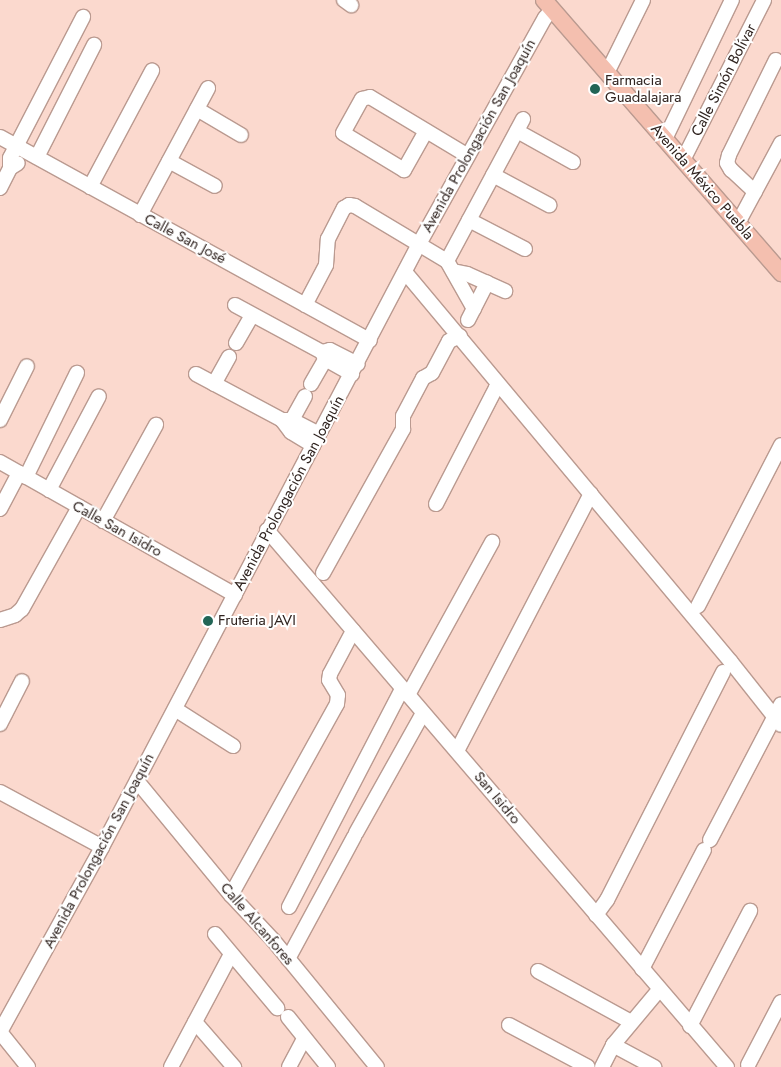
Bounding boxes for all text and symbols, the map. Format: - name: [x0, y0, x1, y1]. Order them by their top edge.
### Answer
- street label: Calle Simón Bolívar: [688, 21, 760, 139]
- street label: Avenida Prolongación San Joaquín: [418, 36, 540, 236]
- place label: Farmacia Guadalajara: [605, 71, 681, 106]
- marker: Farmacia Guadalajara: [589, 83, 601, 95]
- street label: Avenida México Puebla: [647, 120, 757, 244]
- street label: Calle San José: [141, 210, 229, 268]
- street label: Avenida Prolongación San Joaquín: [230, 392, 348, 594]
- street label: Calle San Isidro: [69, 497, 165, 561]
- place label: Fruteria JAVI: [218, 612, 296, 630]
- marker: Fruteria JAVI: [202, 615, 214, 627]
- street label: Avenida Prolongación San Joaquín: [40, 750, 158, 952]
- street label: San Isidro: [470, 768, 524, 828]
- street label: Calle Alcanfores: [216, 879, 298, 969]

